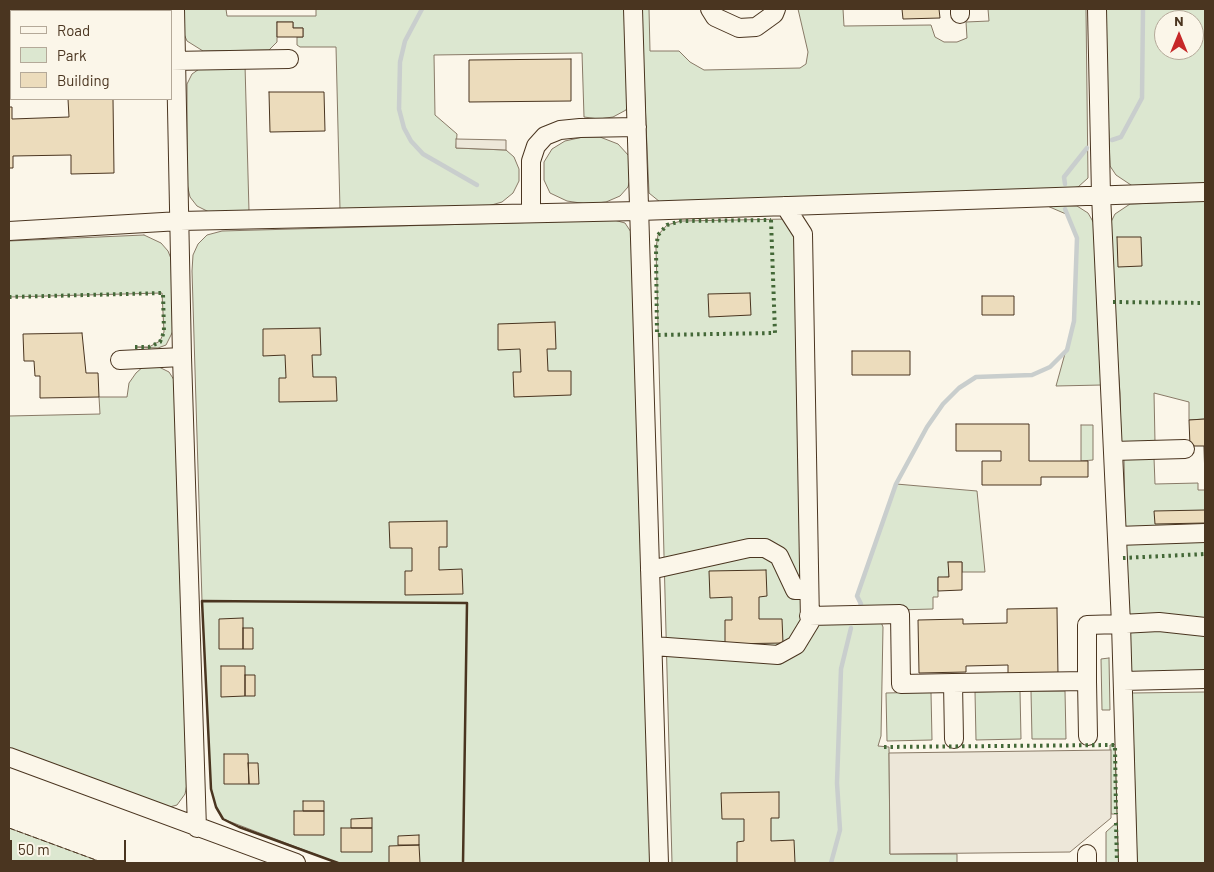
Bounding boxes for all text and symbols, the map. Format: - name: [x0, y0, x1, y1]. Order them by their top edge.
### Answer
- legend: [10, 10, 172, 100]
- north arrow: [1154, 10, 1204, 60]
- text: N: [1174, 12, 1184, 29]
- text: Road: [57, 21, 90, 39]
- text: Park: [57, 46, 86, 64]
- text: Building: [57, 71, 110, 89]
- scale bar: [12, 830, 129, 862]
- text: 50 m: [18, 840, 50, 858]

